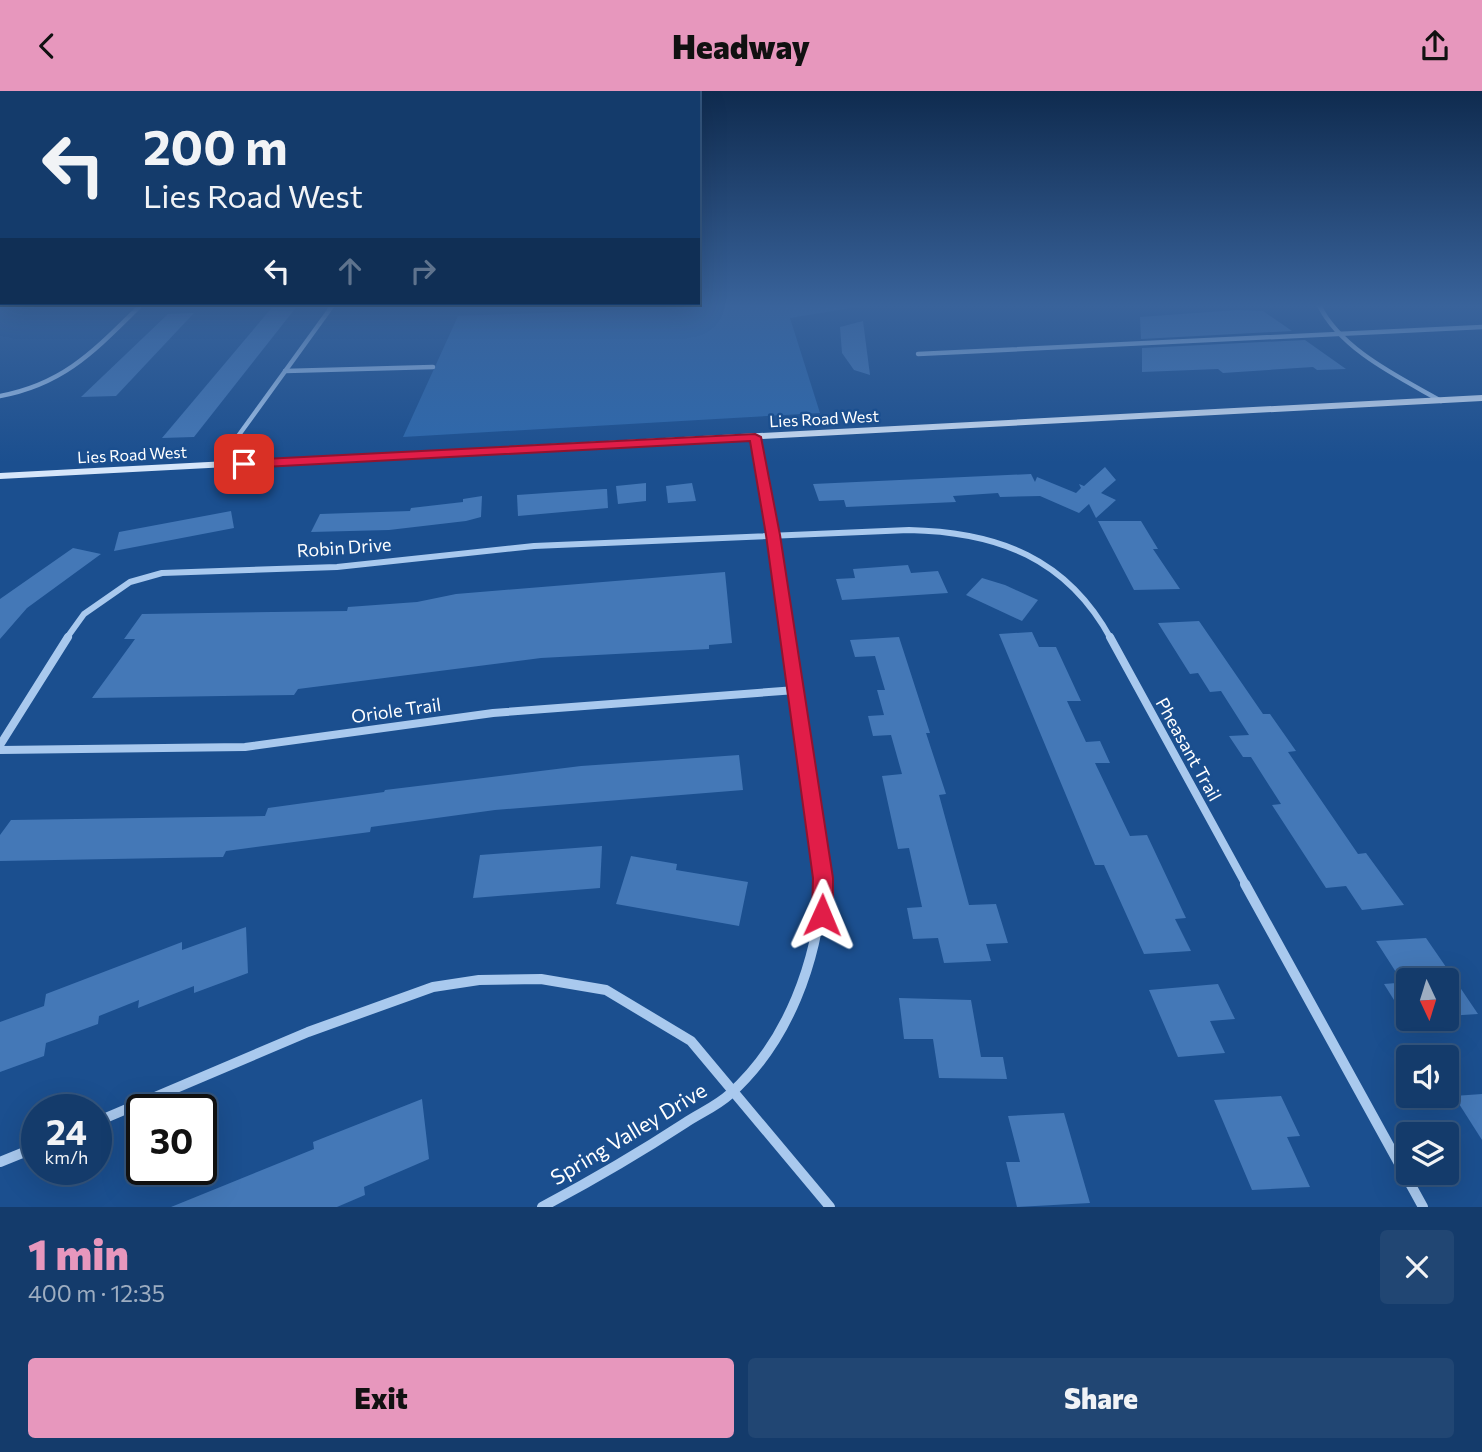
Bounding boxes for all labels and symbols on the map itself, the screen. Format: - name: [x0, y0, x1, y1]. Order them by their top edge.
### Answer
- street label: Lies Road West: [769, 406, 880, 430]
- pin: [214, 434, 274, 494]
- street label: Lies Road West: [77, 442, 188, 466]
- street label: Robin Drive: [296, 533, 392, 561]
- street label: Oriole Trail: [350, 693, 442, 727]
- street label: Pheasant Trail: [1152, 693, 1226, 805]
- position arrow: [785, 878, 859, 952]
- north arrow: [1396, 968, 1460, 1031]
- street label: Spring Valley Drive: [546, 1077, 710, 1189]
- speed limit sign: 30: [126, 1094, 217, 1185]

